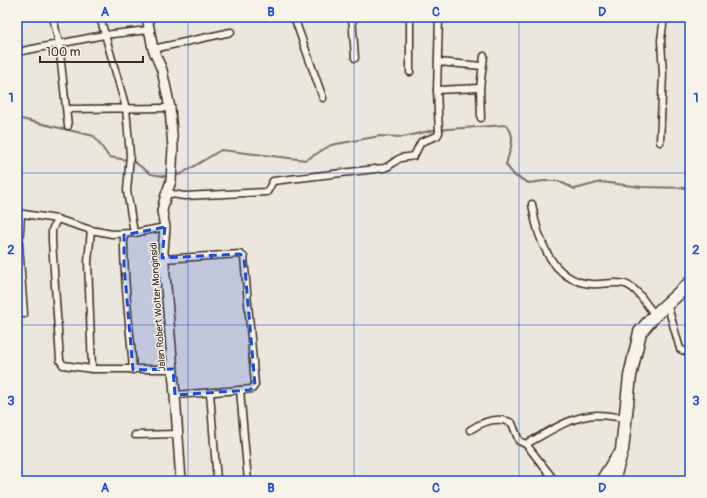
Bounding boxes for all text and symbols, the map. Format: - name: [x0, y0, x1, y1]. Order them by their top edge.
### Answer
- text: A: [101, 4, 110, 20]
- text: B: [267, 4, 275, 20]
- text: C: [432, 4, 440, 20]
- text: D: [598, 4, 606, 20]
- scale bar: [40, 38, 143, 64]
- text: 100 m: [46, 45, 81, 60]
- text: 1: [8, 90, 14, 106]
- text: 1: [693, 90, 699, 106]
- text: 2: [7, 242, 15, 258]
- street label: Jalan Robert Wolter Monginsidi: [148, 242, 168, 372]
- text: 2: [692, 242, 700, 258]
- text: 3: [7, 393, 15, 409]
- text: 3: [692, 393, 700, 409]
- text: A: [101, 480, 110, 496]
- text: B: [267, 480, 275, 496]
- text: C: [432, 480, 440, 496]
- text: D: [598, 480, 606, 496]

